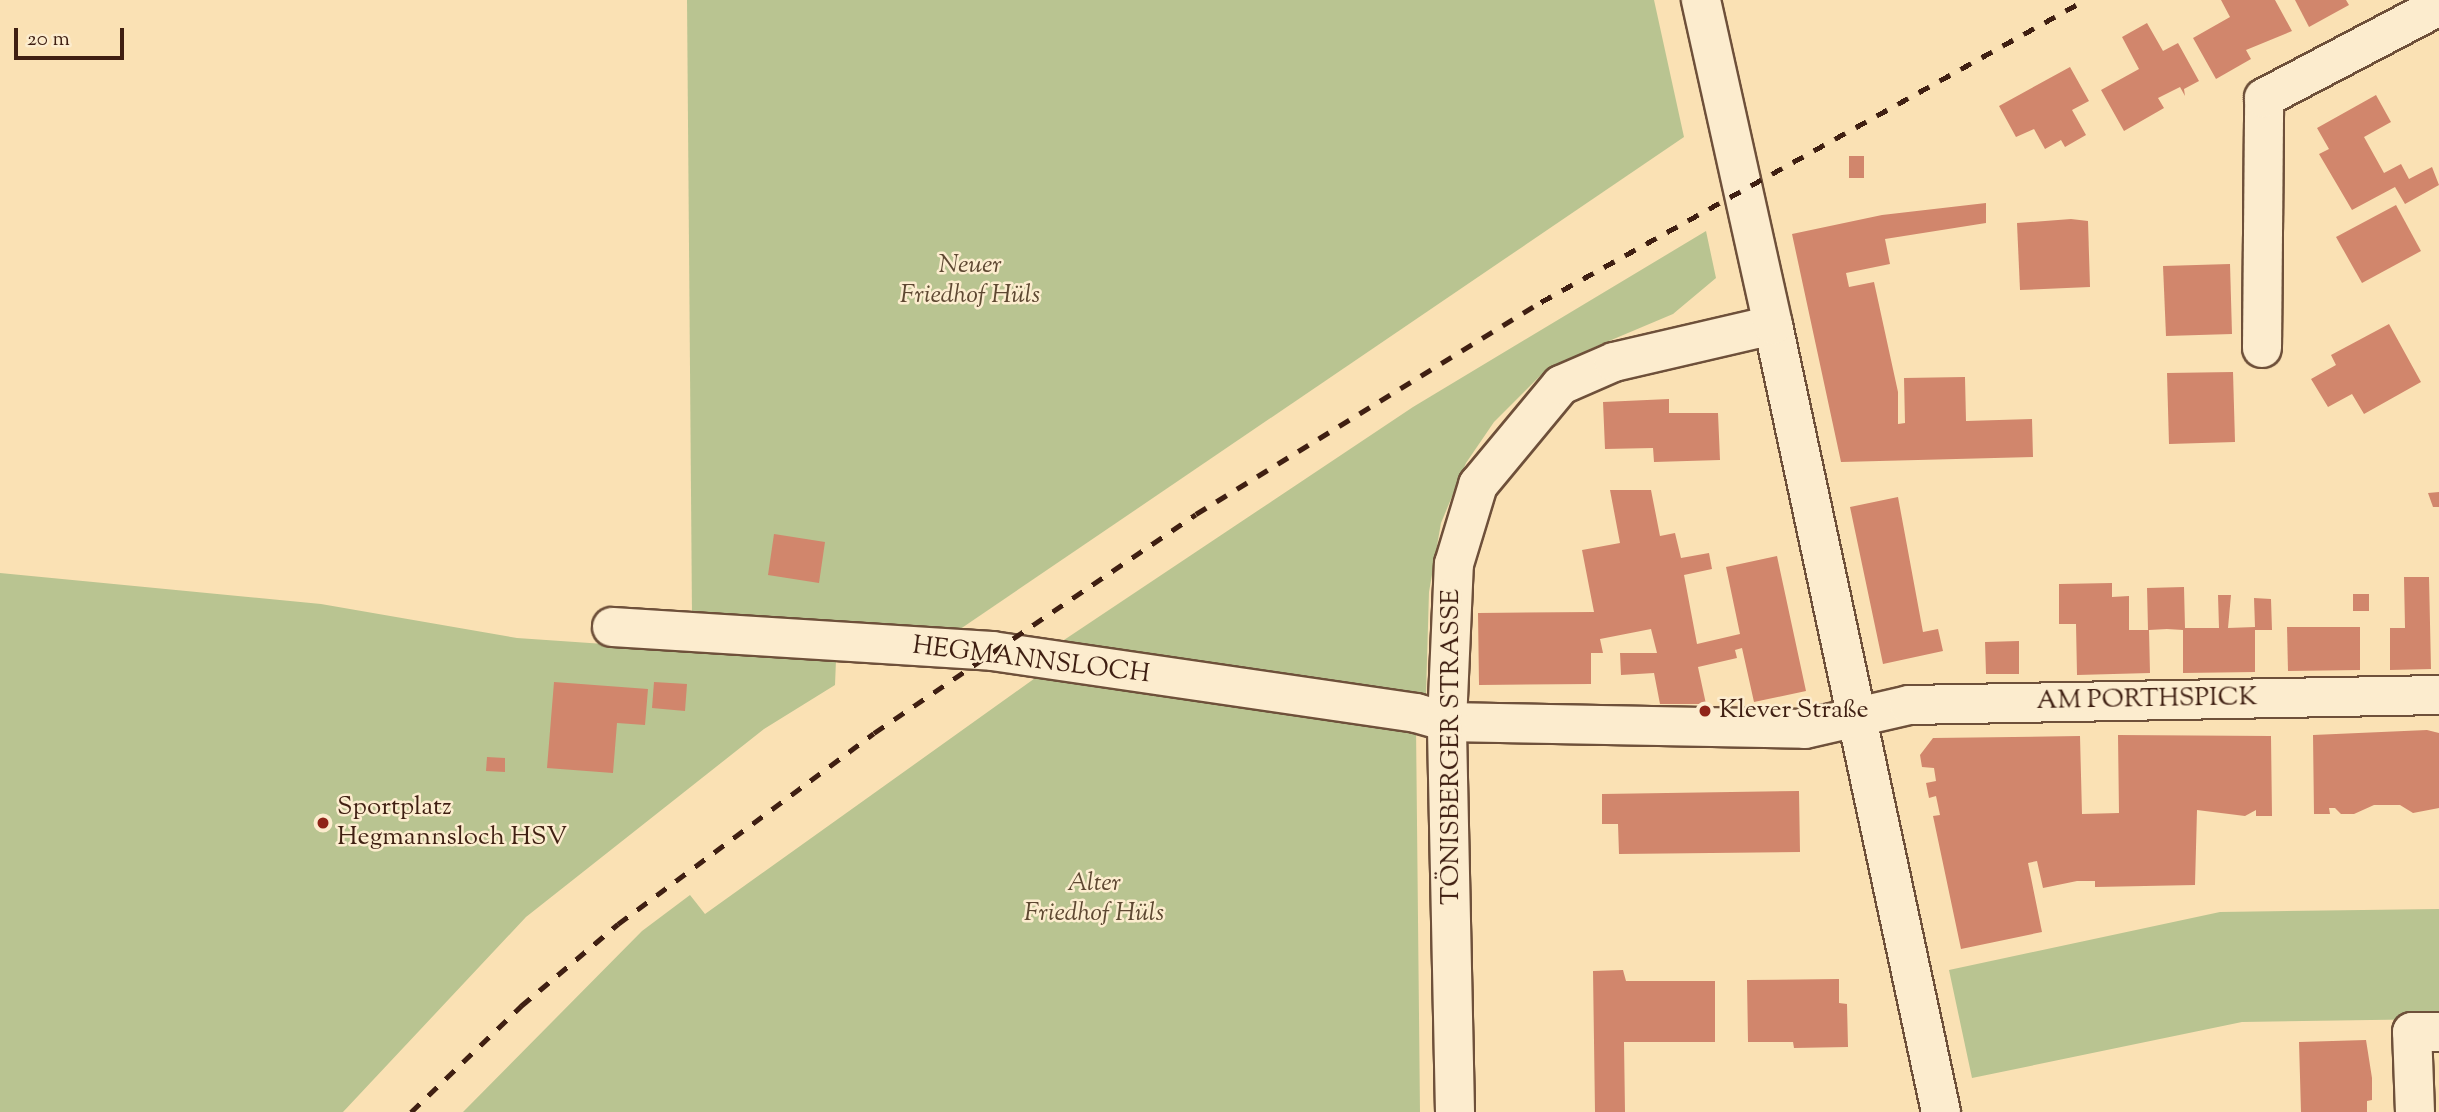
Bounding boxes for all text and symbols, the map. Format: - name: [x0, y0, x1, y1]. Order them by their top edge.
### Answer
- scale bar: [18, 14, 128, 58]
- text: 20 m: [27, 25, 70, 55]
- park label: Neuer Friedhof Hüls: [900, 250, 1040, 312]
- street label: TÖNISBERGER STRASSE: [1436, 589, 1468, 905]
- street label: HEGMANNSLOCH: [911, 631, 1151, 691]
- street label: AM PORTHSPICK: [2036, 682, 2258, 718]
- place label: Klever Straße: [1719, 695, 1869, 727]
- marker: Klever Straße: [1697, 703, 1713, 719]
- place label: Sportplatz Hegmannsloch HSV: [337, 792, 567, 854]
- marker: Sportplatz Hegmannsloch HSV: [315, 815, 331, 831]
- park label: Alter Friedhof Hüls: [1024, 868, 1164, 930]

